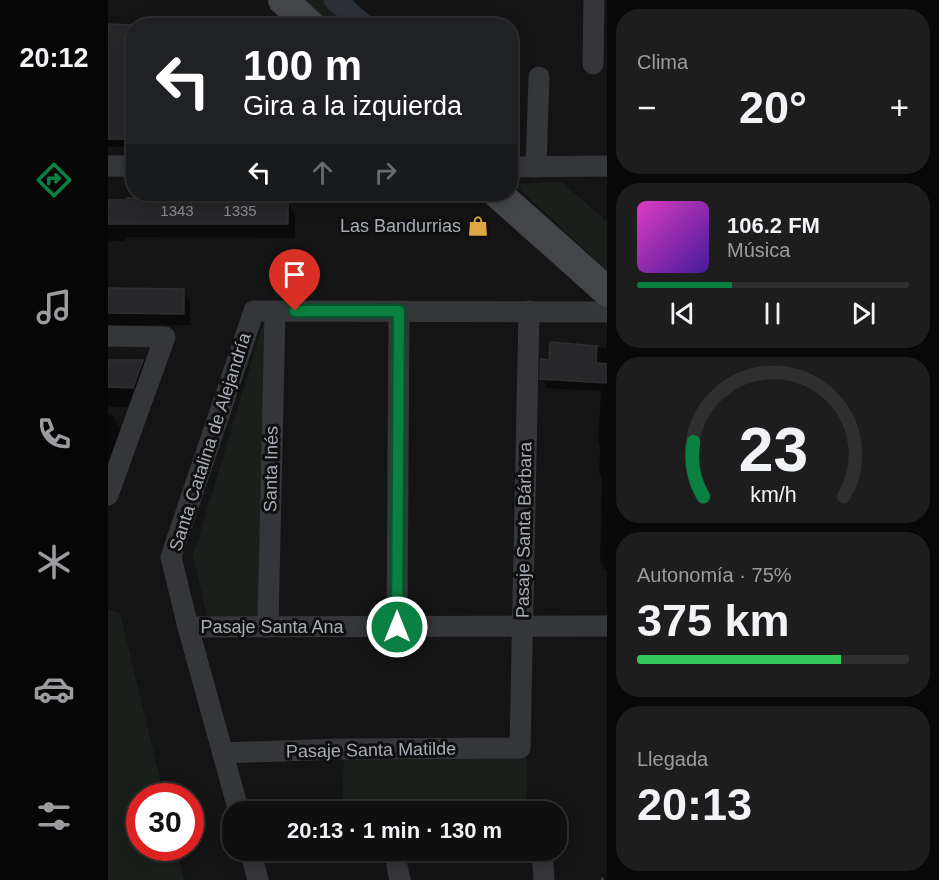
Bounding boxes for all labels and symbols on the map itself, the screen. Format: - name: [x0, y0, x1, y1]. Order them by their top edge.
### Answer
- house number: 1343: [160, 202, 194, 219]
- house number: 1335: [223, 202, 257, 219]
- shop icon: Las Bandurrias: [466, 214, 490, 238]
- place label: Las Bandurrias: [340, 216, 461, 236]
- pin: [269, 249, 320, 311]
- street label: Santa Catalina de Alejandría: [165, 329, 255, 554]
- street label: Santa Inés: [260, 426, 282, 512]
- street label: Pasaje Santa Bárbara: [512, 441, 536, 618]
- position arrow: [365, 595, 429, 659]
- street label: Pasaje Santa Ana: [200, 617, 345, 637]
- street label: Pasaje Santa Matilde: [286, 739, 456, 761]
- speed limit sign: 30: [126, 783, 204, 861]

